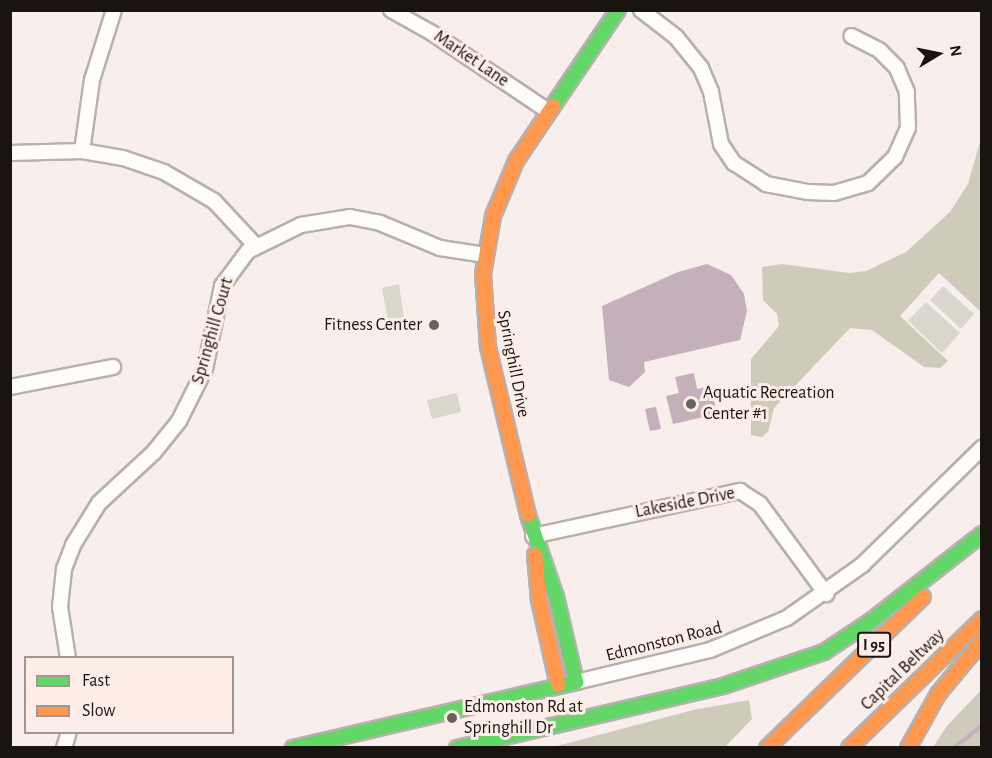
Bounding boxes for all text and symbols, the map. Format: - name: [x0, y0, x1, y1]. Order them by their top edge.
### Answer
- north arrow: [908, 24, 968, 84]
- street label: Market Lane: [429, 26, 513, 92]
- text: N: [947, 44, 965, 58]
- street label: Springhill Court: [188, 275, 238, 387]
- street label: Springhill Drive: [492, 309, 534, 419]
- place label: Fitness Center: [324, 314, 422, 336]
- marker: Fitness Center: [427, 318, 441, 332]
- place label: Aquatic Recreation Center #1: [703, 383, 835, 426]
- marker: Aquatic Recreation Center #1: [684, 397, 698, 411]
- street label: Lakeside Drive: [633, 483, 737, 523]
- street label: Edmonston Road: [604, 617, 724, 667]
- street label: Capital Beltway: [857, 625, 949, 715]
- road number: I 95: [856, 632, 892, 658]
- legend: [24, 656, 234, 734]
- text: Fast: [82, 672, 110, 690]
- place label: Edmonston Rd at Springhill Dr: [464, 697, 583, 740]
- text: Slow: [82, 702, 115, 720]
- marker: Edmonston Rd at Springhill Dr: [445, 711, 459, 725]

